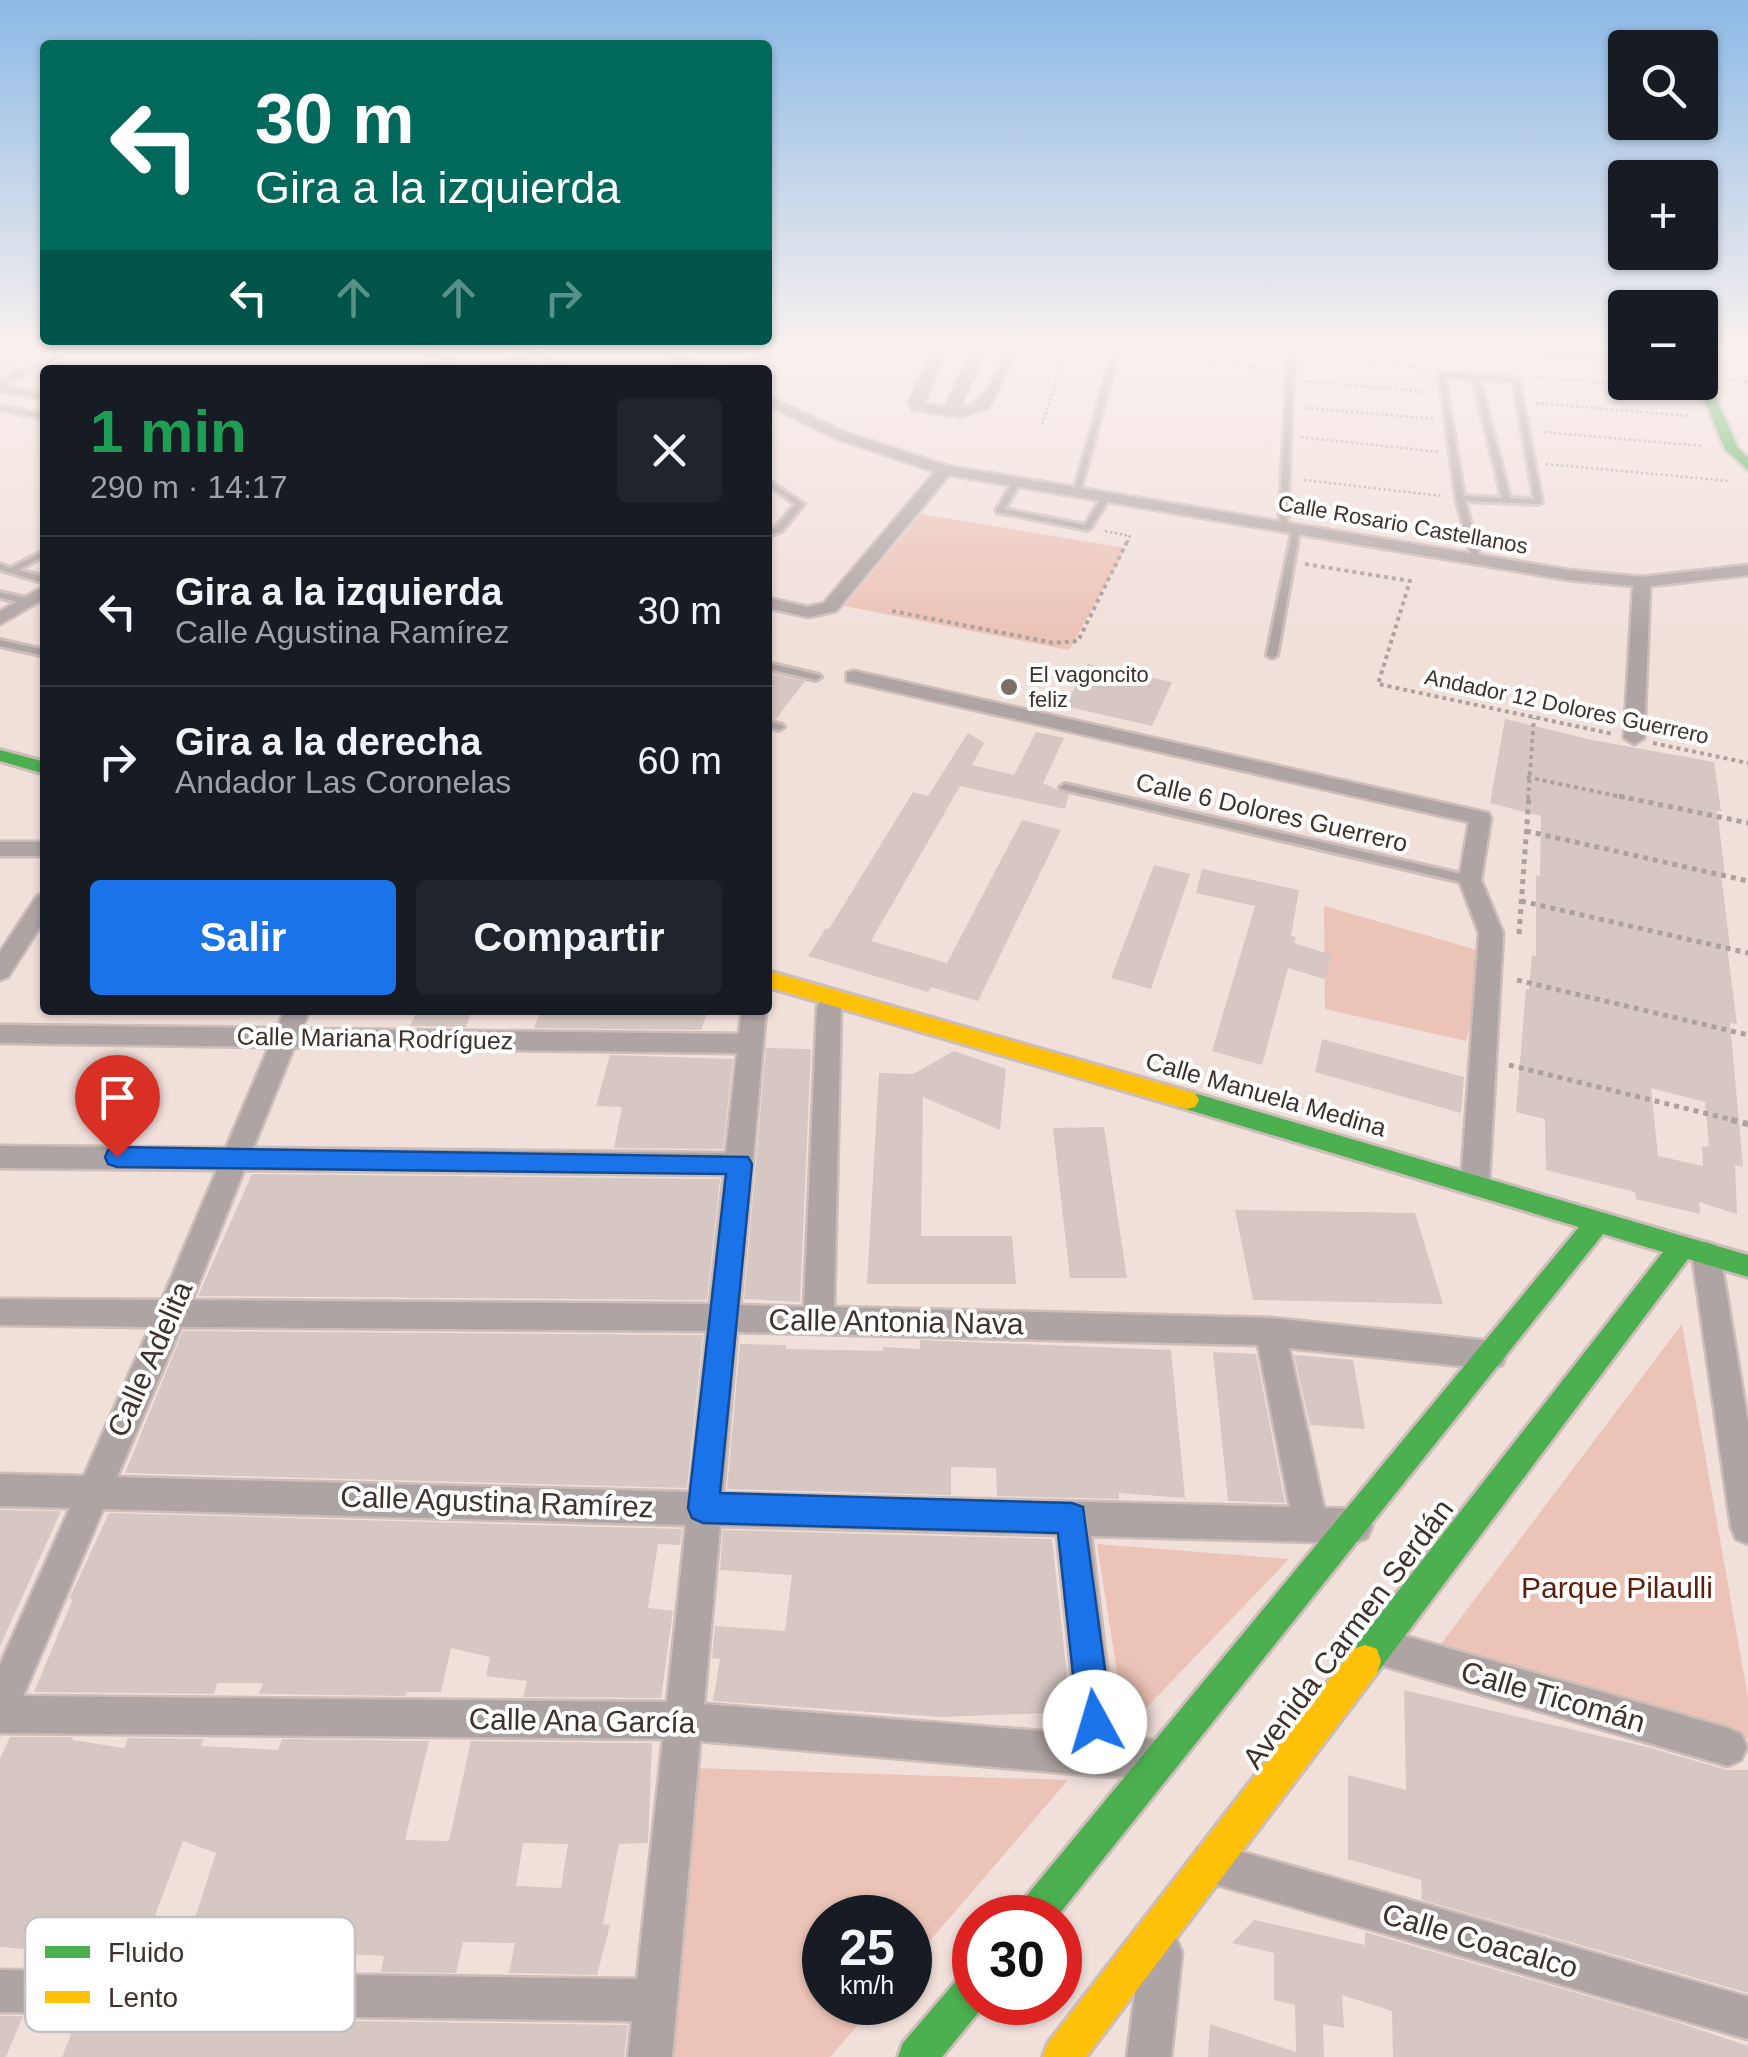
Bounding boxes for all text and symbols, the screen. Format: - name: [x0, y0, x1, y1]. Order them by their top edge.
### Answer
- map controls: [1608, 30, 1718, 400]
- button: search: [1608, 30, 1718, 140]
- icon: left: [90, 80, 220, 210]
- text: 30 m: [255, 80, 415, 158]
- button: +: [1608, 160, 1718, 270]
- text: Gira a la izquierda: [255, 162, 620, 213]
- icon: left: [221, 270, 276, 325]
- icon: ahead: [326, 270, 381, 325]
- icon: ahead: [431, 270, 486, 325]
- icon: right: [536, 270, 591, 325]
- button: −: [1608, 290, 1718, 400]
- text: 1 min: [90, 398, 247, 465]
- button: close: [617, 398, 722, 503]
- text: 290 m · 14:17: [90, 469, 287, 505]
- street label: Calle Rosario Castellanos: [1276, 490, 1530, 559]
- text: Gira a la izquierda: [175, 571, 502, 613]
- icon: left: [90, 584, 145, 639]
- text: 30 m: [638, 590, 722, 632]
- text: Calle Agustina Ramírez: [175, 614, 509, 650]
- place label: El vagoncito feliz: [1029, 662, 1149, 712]
- street label: Andador 12 Dolores Guerrero: [1423, 664, 1711, 749]
- marker: El vagoncito feliz: [998, 676, 1020, 698]
- text: Gira a la derecha: [175, 721, 481, 763]
- icon: right: [90, 734, 145, 789]
- text: 60 m: [638, 740, 722, 782]
- text: Andador Las Coronelas: [175, 764, 511, 800]
- street label: Calle 6 Dolores Guerrero: [1133, 767, 1411, 857]
- button: Salir: [90, 880, 396, 995]
- button: Compartir: [416, 880, 722, 995]
- street label: Calle Mariana Rodríguez: [237, 1022, 513, 1054]
- street label: Calle Manuela Medina: [1143, 1046, 1390, 1142]
- pin: [75, 1055, 160, 1158]
- icon: arrive: [90, 1070, 145, 1125]
- street label: Calle Adelita: [101, 1276, 199, 1442]
- street label: Calle Antonia Nava: [768, 1303, 1024, 1340]
- street label: Calle Agustina Ramírez: [340, 1480, 654, 1523]
- street label: Avenida Carmen Serdán: [1236, 1493, 1459, 1775]
- park label: Parque Pilaulli: [1521, 1571, 1713, 1604]
- street label: Calle Ticomán: [1457, 1654, 1649, 1739]
- position arrow: [1043, 1670, 1147, 1774]
- street label: Calle Ana García: [468, 1702, 696, 1739]
- speed limit sign: 30: [952, 1895, 1082, 2025]
- street label: Calle Coacalco: [1379, 1897, 1582, 1984]
- legend: [25, 1917, 355, 2032]
- text: 25: [839, 1920, 895, 1976]
- text: Fluido: [108, 1937, 184, 1968]
- text: km/h: [840, 1971, 894, 1999]
- text: Lento: [108, 1982, 178, 2013]

